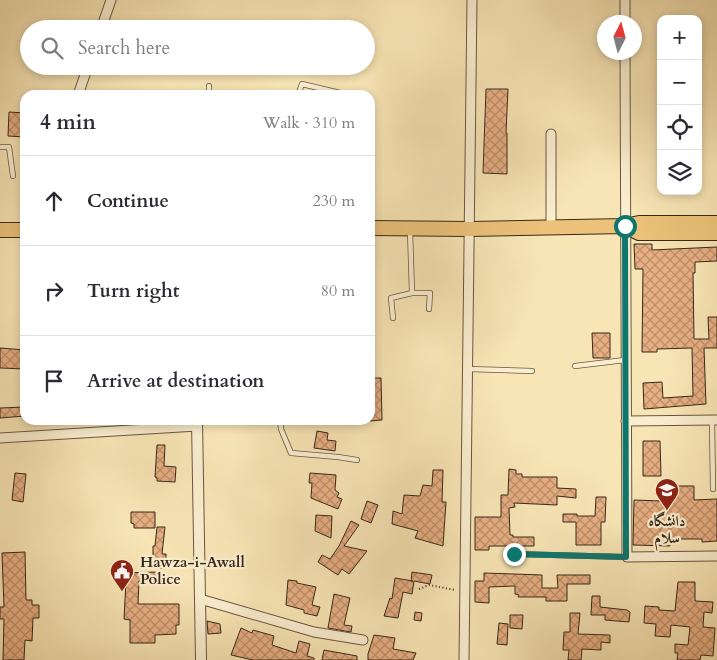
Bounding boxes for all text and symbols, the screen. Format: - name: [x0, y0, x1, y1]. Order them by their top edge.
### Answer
- north arrow: [597, 15, 642, 60]
- map controls: [657, 15, 702, 195]
- button: +: [657, 15, 702, 60]
- search box: [20, 20, 375, 75]
- icon: search: [38, 34, 66, 62]
- text: Search here: [78, 35, 170, 61]
- button: −: [657, 60, 702, 105]
- button: locate: [657, 105, 702, 150]
- text: 4 min: [40, 108, 96, 137]
- text: Walk · 310 m: [263, 112, 355, 134]
- button: layers: [657, 150, 702, 195]
- icon: ahead: [40, 187, 68, 215]
- text: Continue: [87, 188, 169, 214]
- text: 230 m: [313, 190, 355, 212]
- route start: [614, 215, 637, 238]
- icon: right: [40, 277, 68, 305]
- text: Turn right: [87, 278, 179, 304]
- text: 80 m: [321, 280, 355, 302]
- icon: arrive: [40, 367, 68, 395]
- text: Arrive at destination: [87, 368, 264, 394]
- school or university icon: دانشگاه سلام: [654, 477, 680, 511]
- place label: دانشگاه سلام: [649, 511, 685, 551]
- route end: [503, 543, 526, 566]
- place label: Hawza-i-Awall Police: [140, 552, 245, 589]
- public building icon: Hawza-i-Awall Police: [109, 558, 135, 592]

